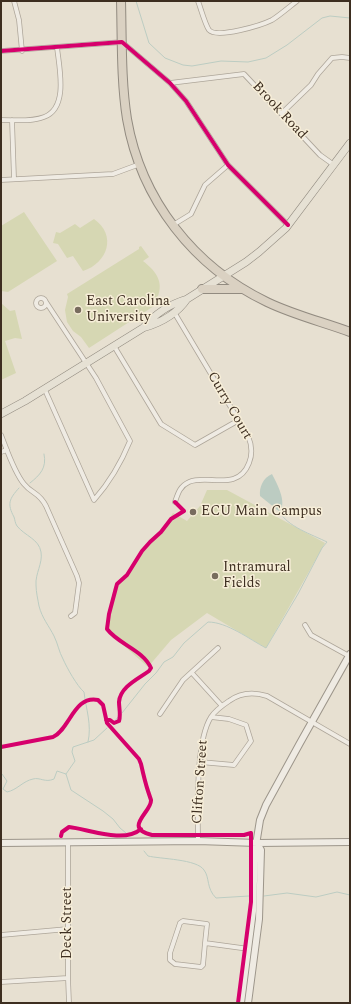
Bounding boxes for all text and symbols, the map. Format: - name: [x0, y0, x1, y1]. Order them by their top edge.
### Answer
- street label: Brook Road: [248, 79, 310, 143]
- place label: East Carolina University: [86, 294, 170, 326]
- marker: East Carolina University: [73, 305, 83, 315]
- street label: Curry Court: [203, 369, 255, 443]
- place label: ECU Main Campus: [201, 504, 322, 520]
- marker: ECU Main Campus: [188, 507, 198, 517]
- place label: Intramural Fields: [223, 560, 291, 592]
- marker: Intramural Fields: [210, 571, 220, 581]
- street label: Clifton Street: [190, 739, 212, 825]
- street label: Deck Street: [60, 887, 76, 959]

